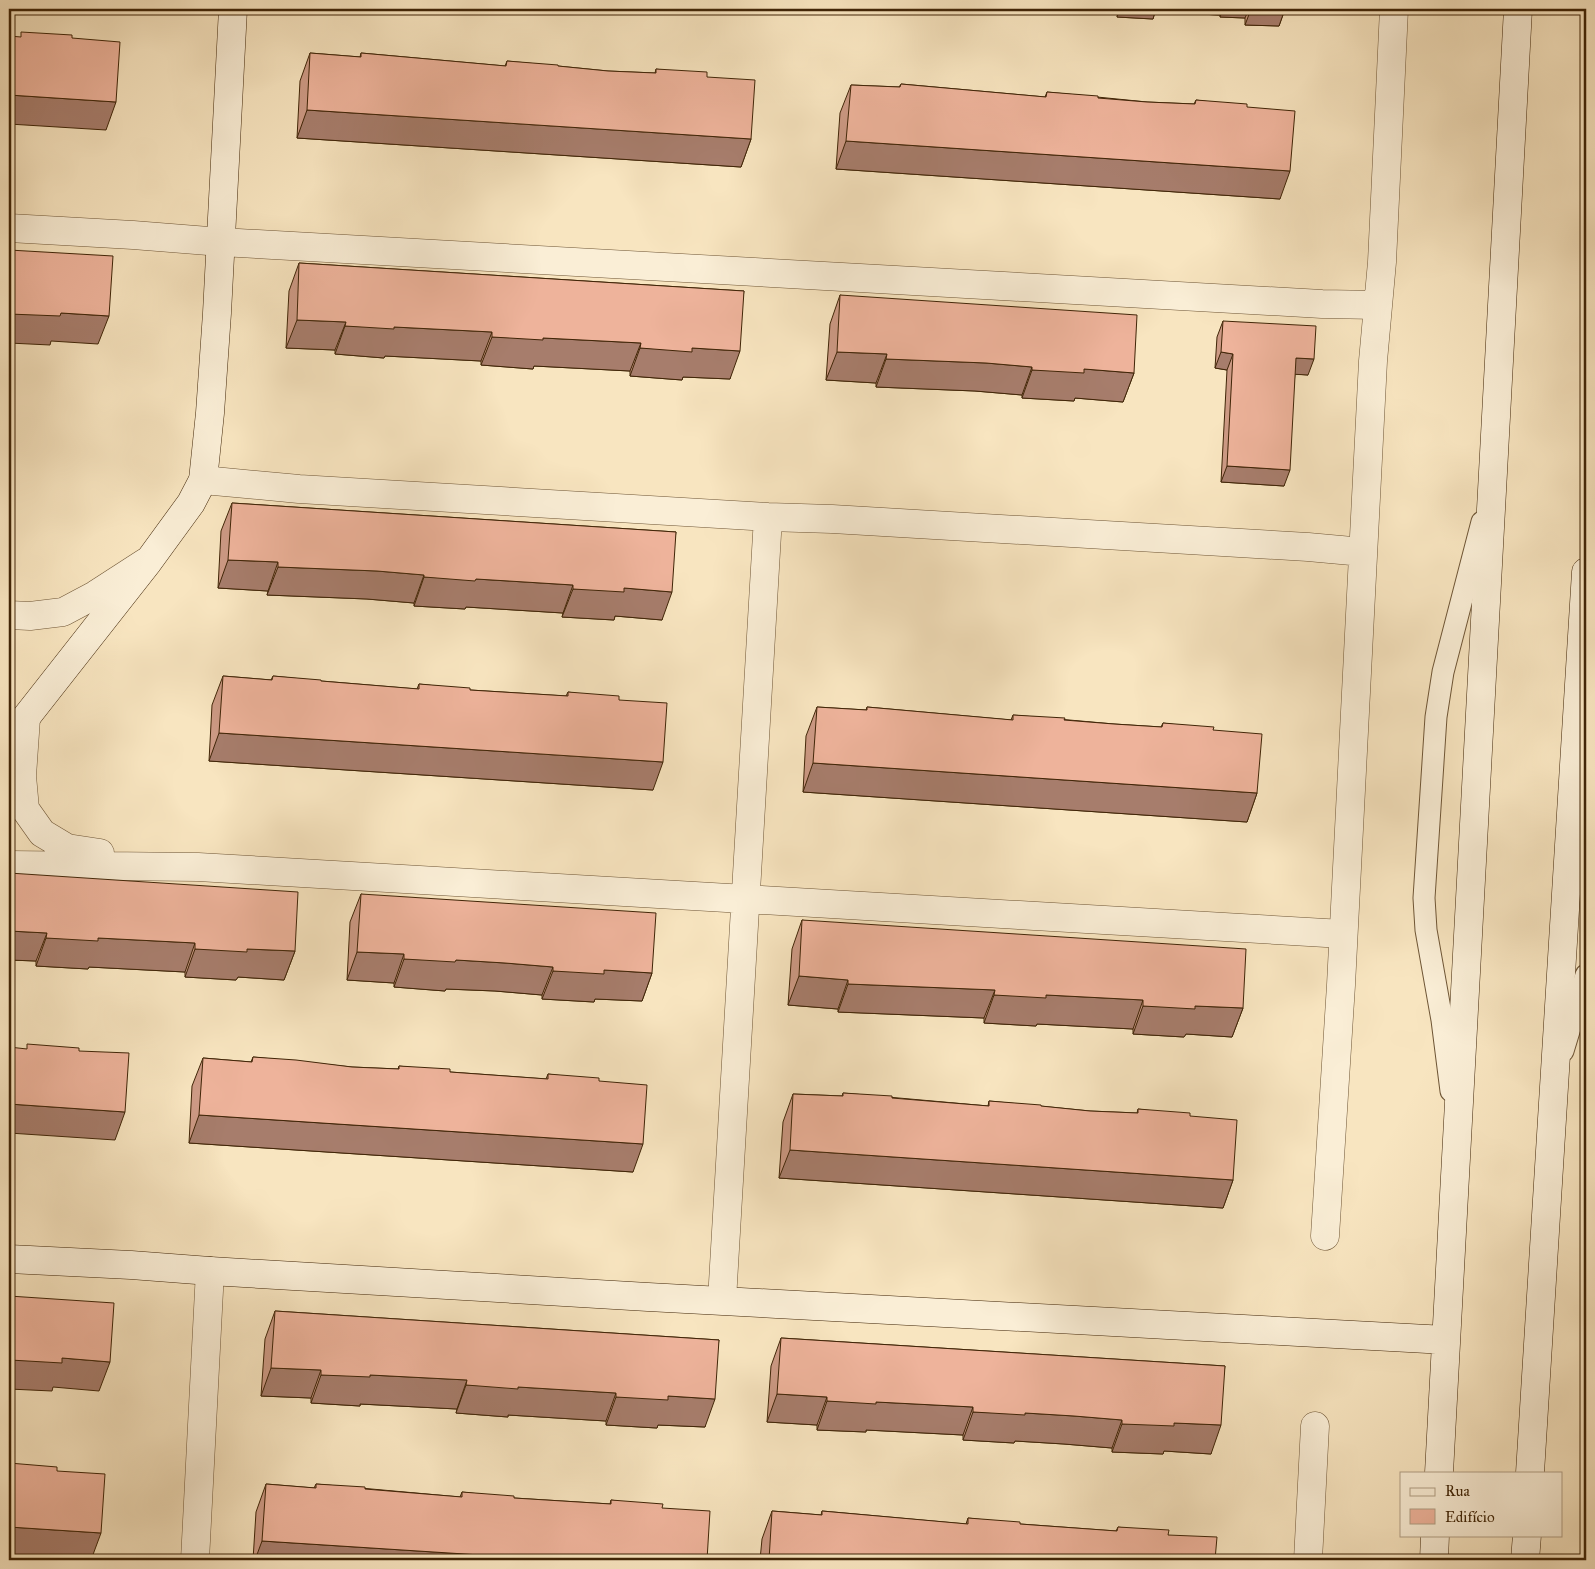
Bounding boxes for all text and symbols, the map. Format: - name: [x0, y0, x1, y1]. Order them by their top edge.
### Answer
- legend: [1400, 1472, 1562, 1536]
- text: Rua: [1445, 1482, 1470, 1500]
- text: Edifício: [1445, 1508, 1495, 1526]

